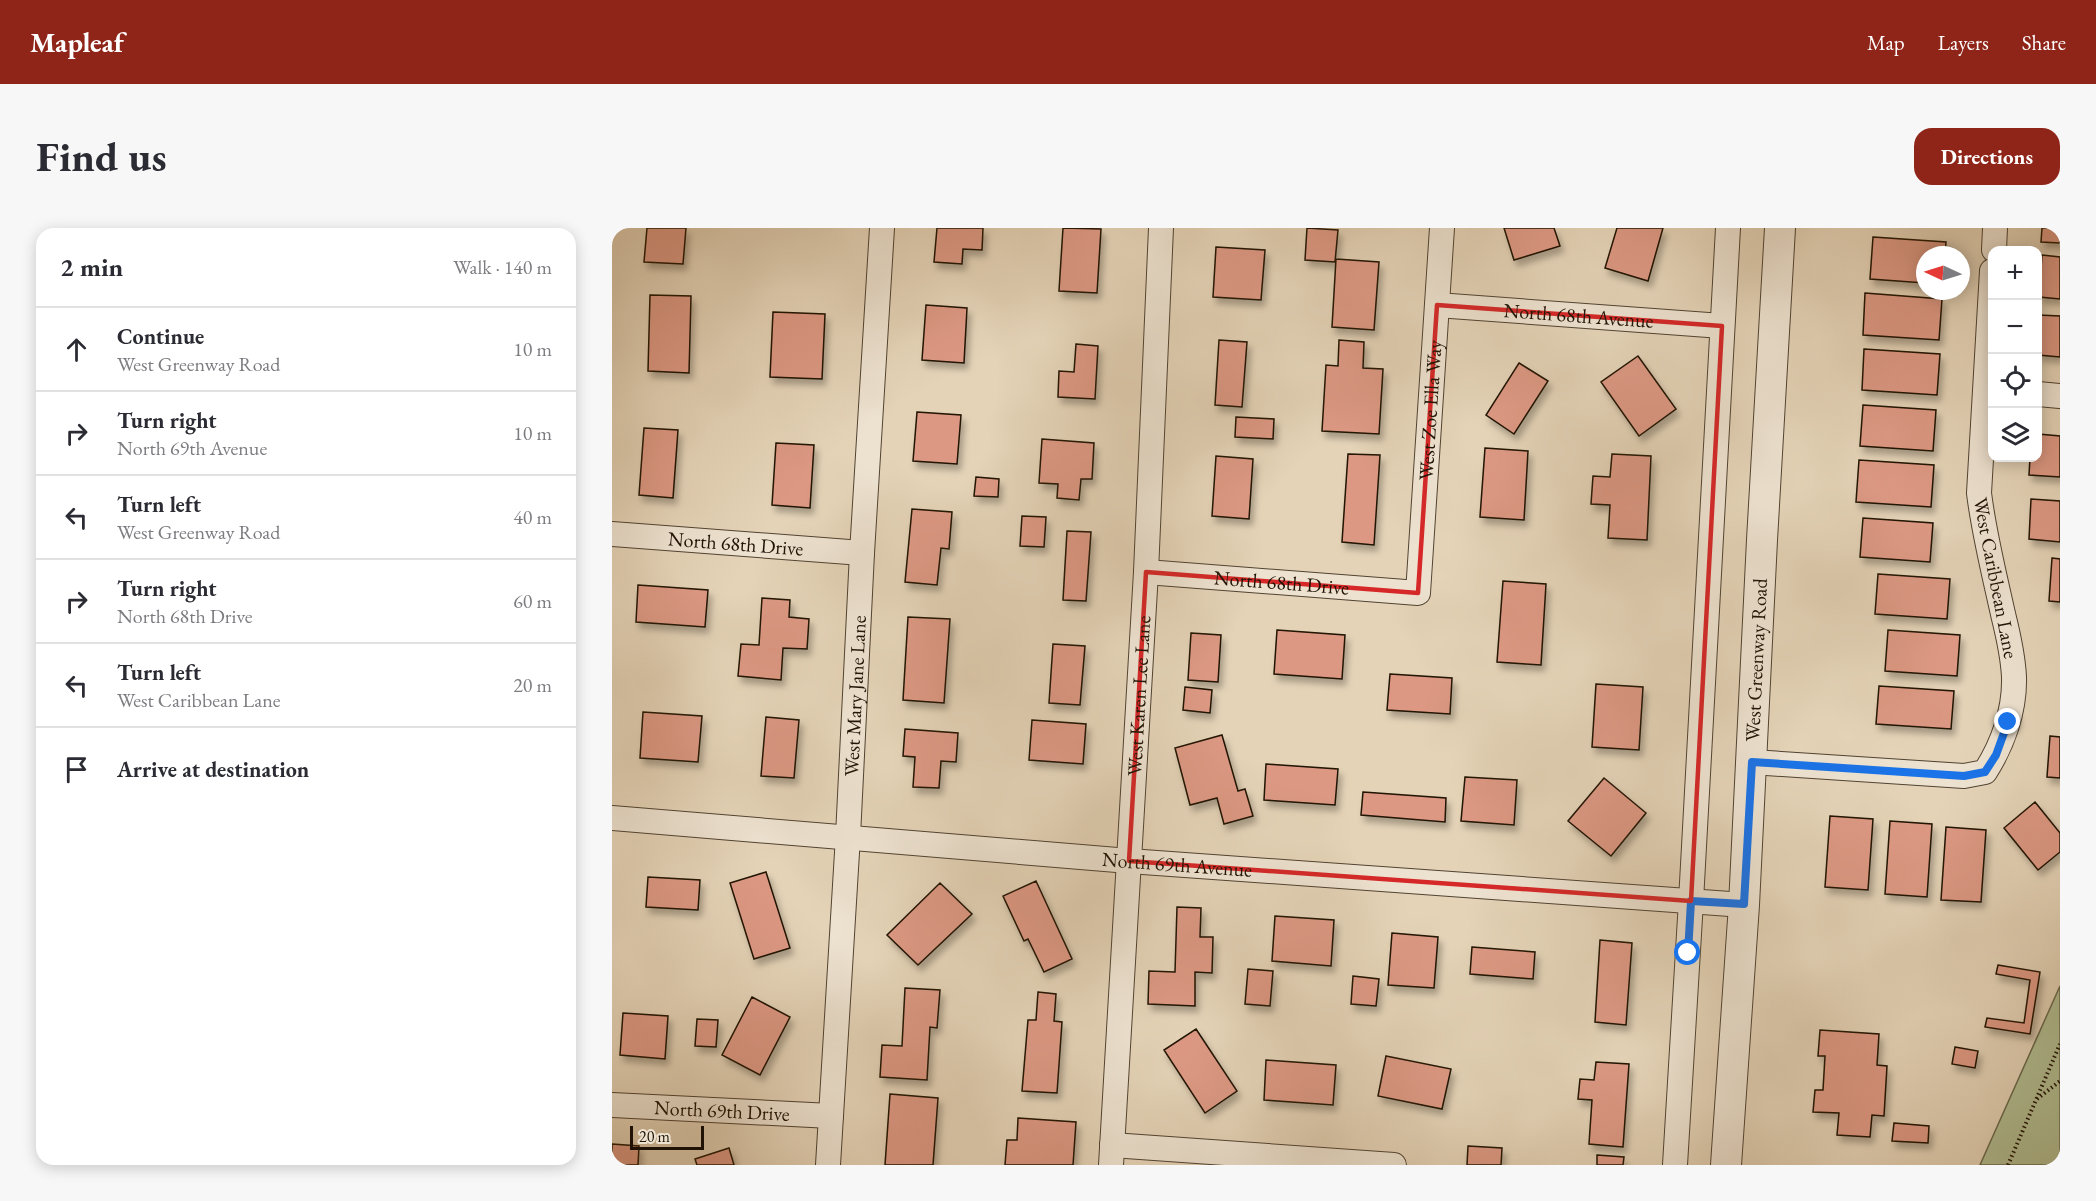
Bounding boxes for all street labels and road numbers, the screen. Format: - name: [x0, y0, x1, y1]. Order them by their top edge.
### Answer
- street label: North 68th Avenue: [1503, 297, 1655, 334]
- street label: West Zoe Ella Way: [1412, 339, 1448, 481]
- street label: West Caribbean Lane: [1968, 495, 2024, 661]
- street label: North 68th Drive: [667, 525, 804, 562]
- street label: North 68th Drive: [1213, 564, 1350, 601]
- street label: West Greenway Road: [1739, 577, 1773, 742]
- street label: West Mary Jane Lane: [838, 614, 872, 777]
- street label: West Karen Lee Lane: [1121, 615, 1156, 777]
- street label: North 69th Avenue: [1101, 846, 1253, 883]
- street label: North 69th Drive: [653, 1094, 790, 1127]

